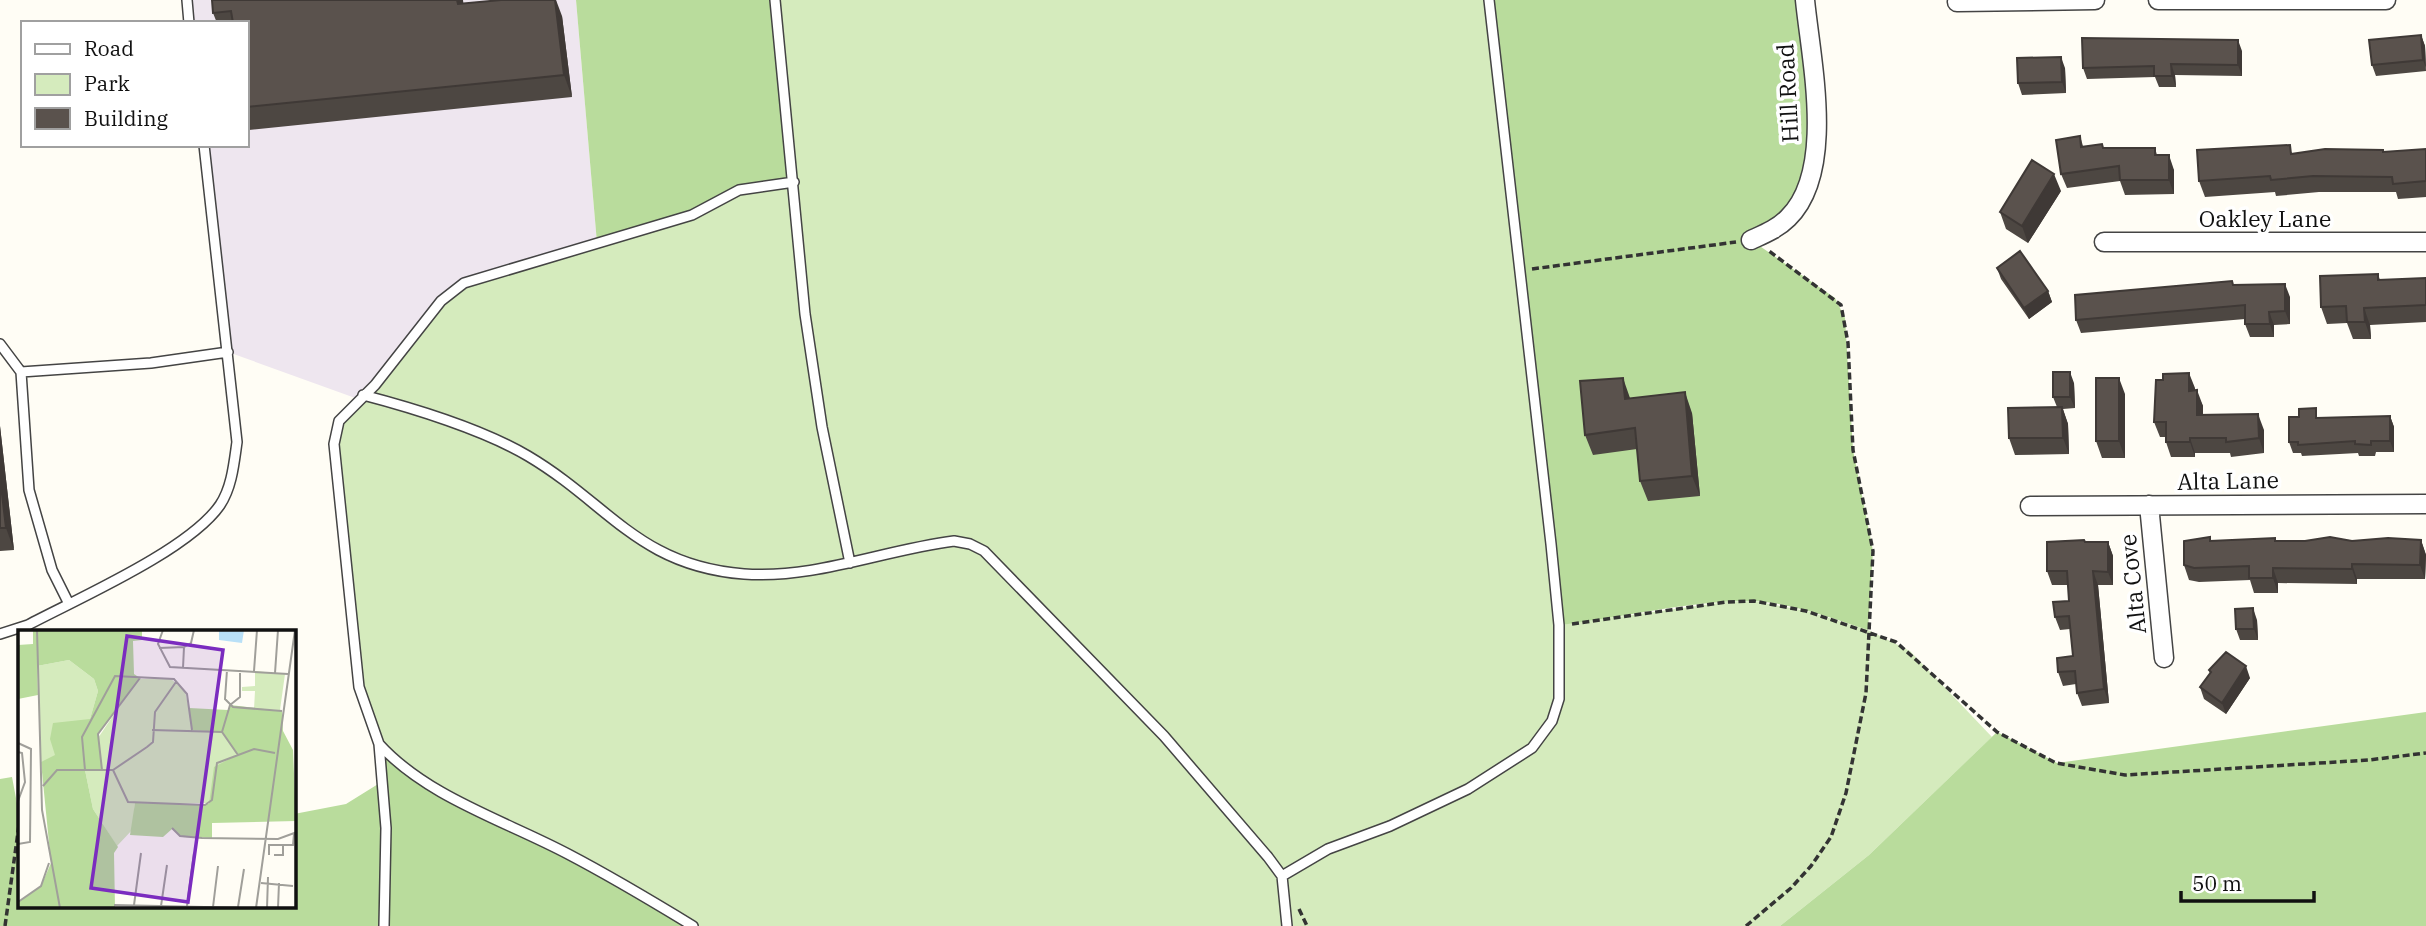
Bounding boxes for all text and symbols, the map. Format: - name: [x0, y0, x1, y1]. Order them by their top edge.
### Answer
- legend: [21, 21, 248, 147]
- text: Road: [84, 34, 134, 62]
- street label: Hill Road: [1769, 43, 1805, 143]
- text: Park: [84, 69, 131, 97]
- text: Building: [84, 104, 169, 132]
- street label: Oakley Lane: [2199, 203, 2331, 233]
- street label: Alta Lane: [2177, 464, 2279, 496]
- street label: Alta Cove: [2112, 533, 2152, 635]
- inset map: [18, 630, 296, 908]
- scale bar: [2181, 860, 2314, 904]
- text: 50 m: [2192, 869, 2242, 897]

